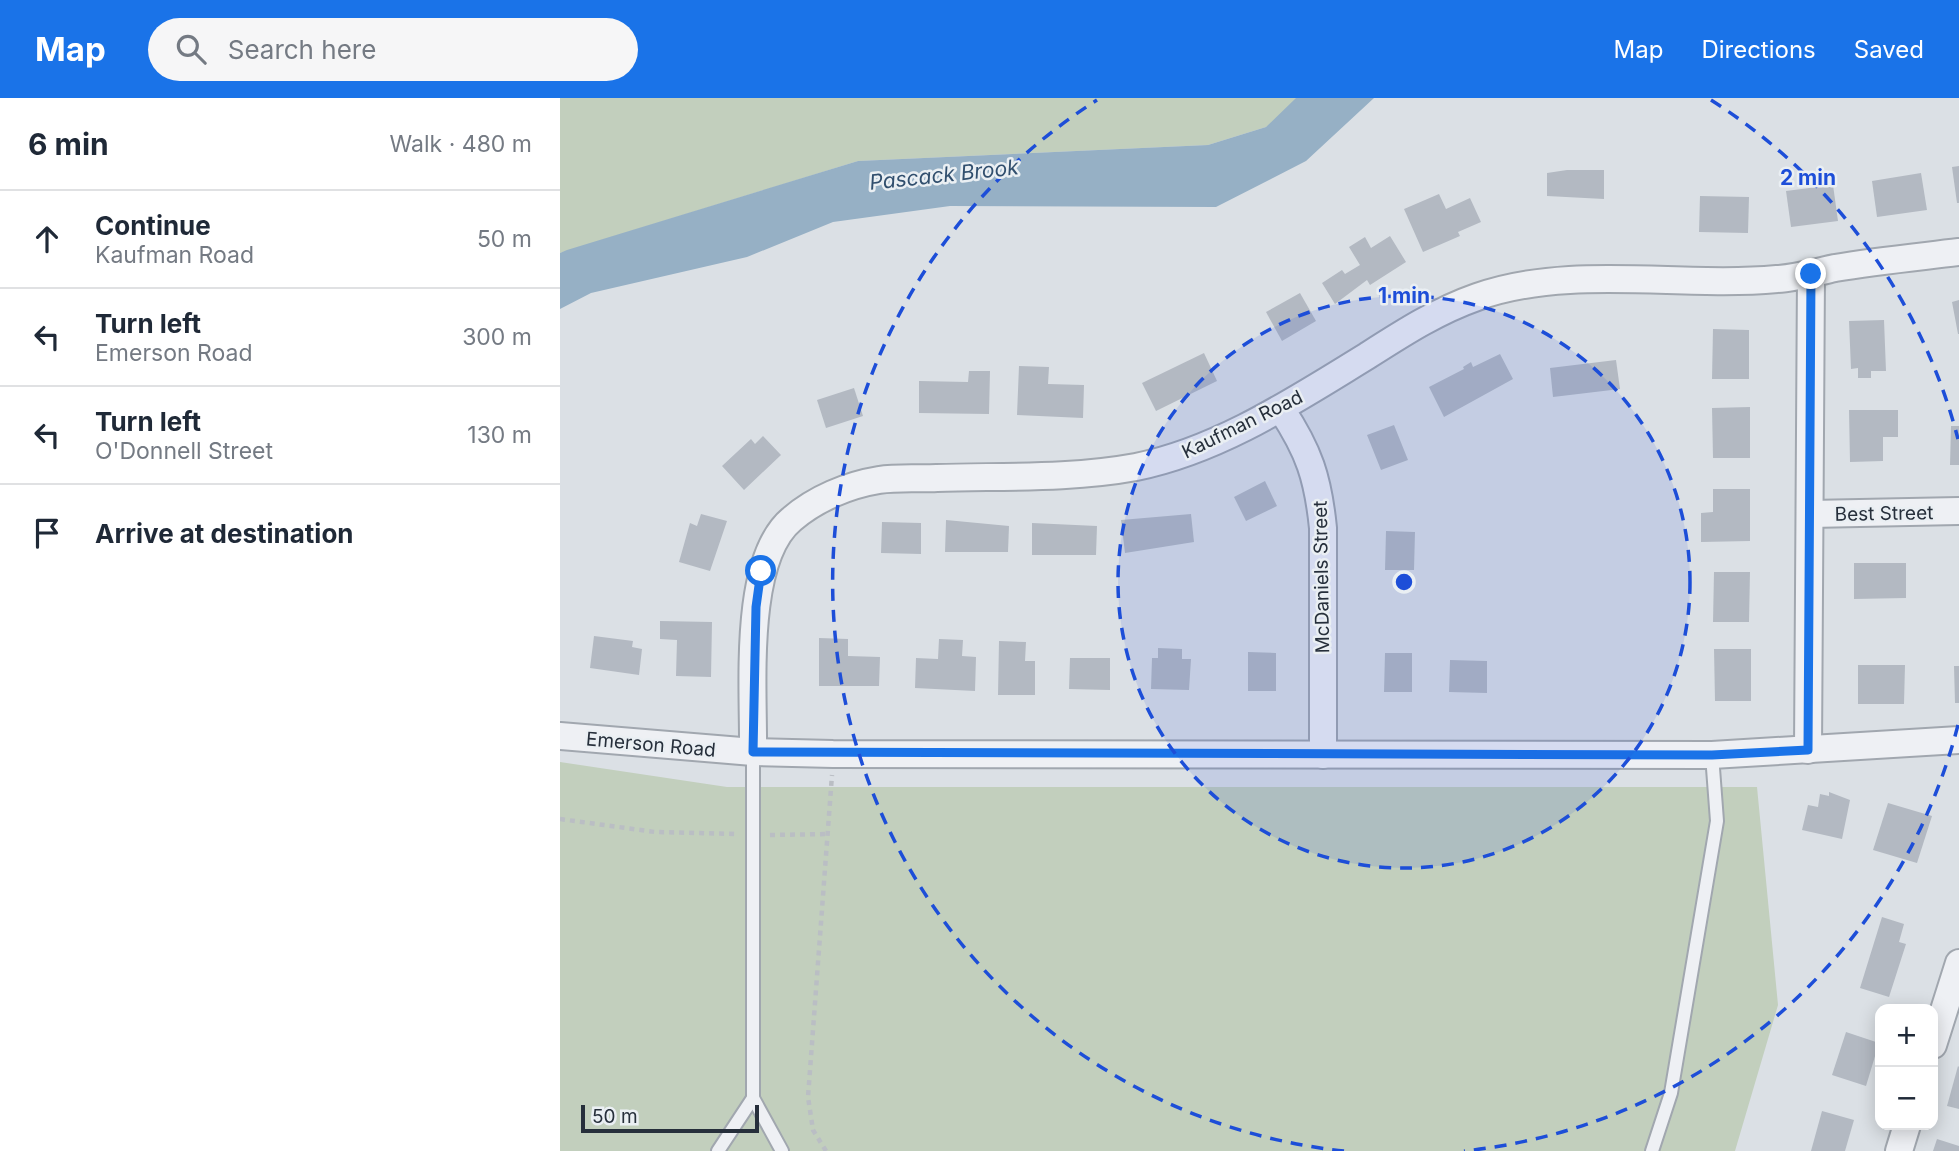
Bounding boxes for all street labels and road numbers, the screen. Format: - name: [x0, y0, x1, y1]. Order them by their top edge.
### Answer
- street label: Kaufman Road: [1178, 385, 1306, 464]
- street label: McDaniels Street: [1309, 500, 1334, 654]
- street label: Best Street: [1834, 501, 1934, 526]
- street label: Emerson Road: [585, 727, 717, 762]

